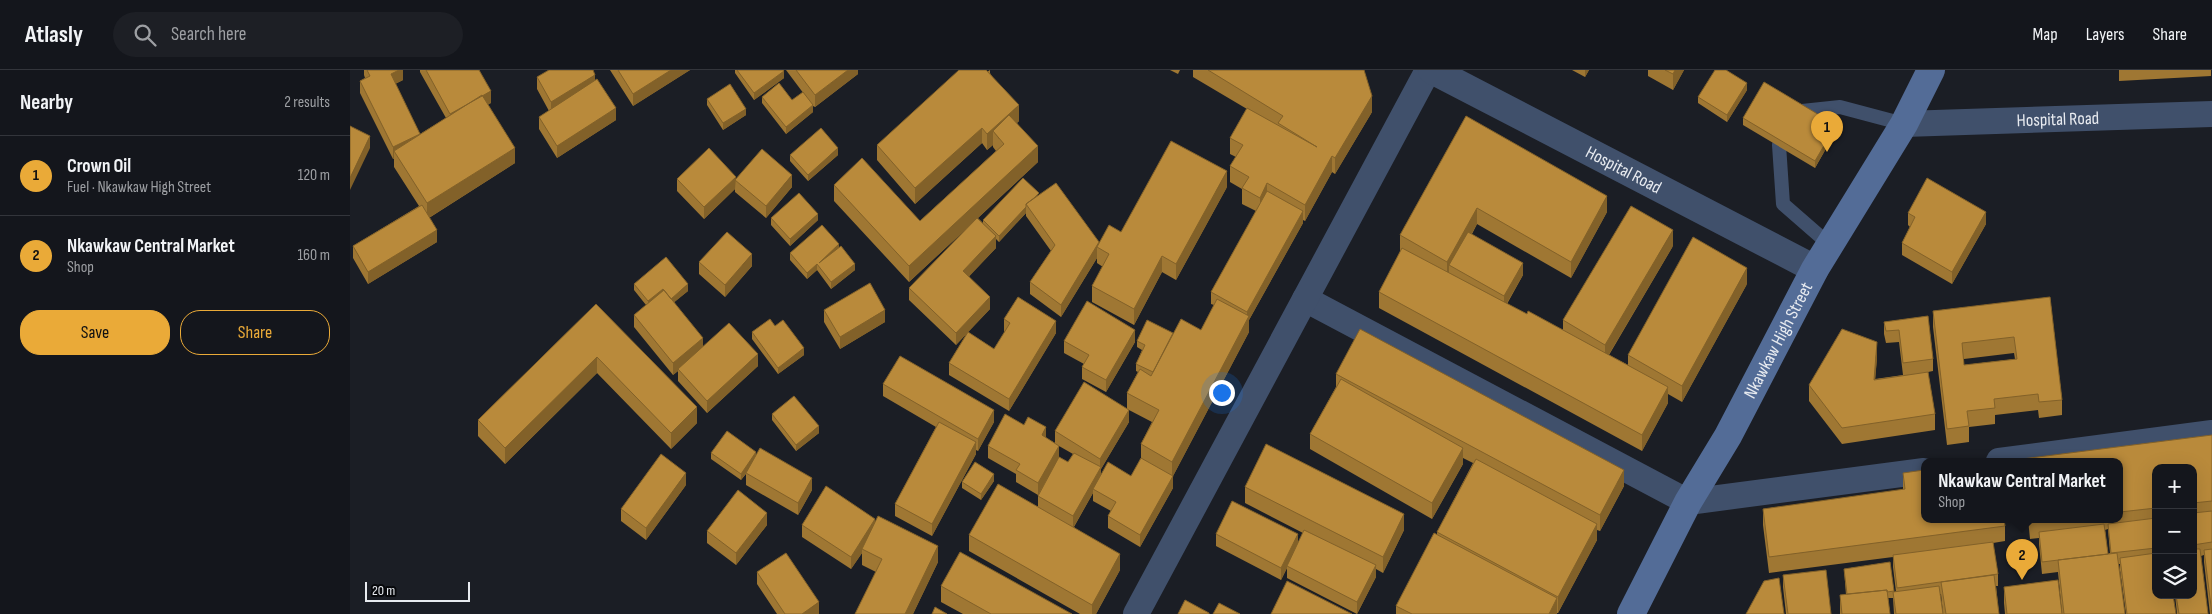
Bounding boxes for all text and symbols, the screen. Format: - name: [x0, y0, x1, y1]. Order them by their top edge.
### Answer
- search box: [113, 12, 463, 57]
- text: Atlasly: [25, 20, 83, 49]
- icon: search: [131, 21, 159, 49]
- text: Search here: [171, 23, 246, 46]
- text: Map: [2033, 24, 2058, 45]
- text: Layers: [2086, 24, 2125, 45]
- text: Share: [2153, 24, 2187, 45]
- text: Nearby: [20, 90, 73, 115]
- text: 2 results: [284, 93, 330, 112]
- street label: Hospital Road: [2016, 108, 2100, 131]
- pin: 1: [1811, 111, 1843, 152]
- street label: Hospital Road: [1582, 142, 1665, 198]
- text: Crown Oil: [67, 155, 131, 178]
- text: 1: [33, 166, 39, 185]
- text: 120 m: [298, 166, 330, 185]
- text: Fuel · Nkawkaw High Street: [67, 178, 211, 197]
- text: Nkawkaw Central Market: [67, 235, 235, 258]
- text: 2: [32, 246, 40, 265]
- text: 160 m: [297, 246, 330, 265]
- text: Shop: [67, 258, 94, 277]
- street label: Nkawkaw High Street: [1740, 278, 1818, 402]
- button: Save: [20, 310, 170, 355]
- button: Share: [180, 310, 330, 355]
- your location: [1209, 380, 1235, 406]
- popup: [1921, 458, 2123, 523]
- map controls: [2152, 464, 2197, 599]
- button: +: [2152, 464, 2197, 509]
- text: Nkawkaw Central Market: [1938, 470, 2106, 493]
- text: Shop: [1938, 493, 1965, 512]
- button: −: [2152, 509, 2197, 554]
- pin: 2: [2006, 539, 2038, 580]
- button: layers: [2152, 554, 2197, 599]
- scale bar: [365, 579, 470, 602]
- text: 20 m: [372, 582, 395, 599]

